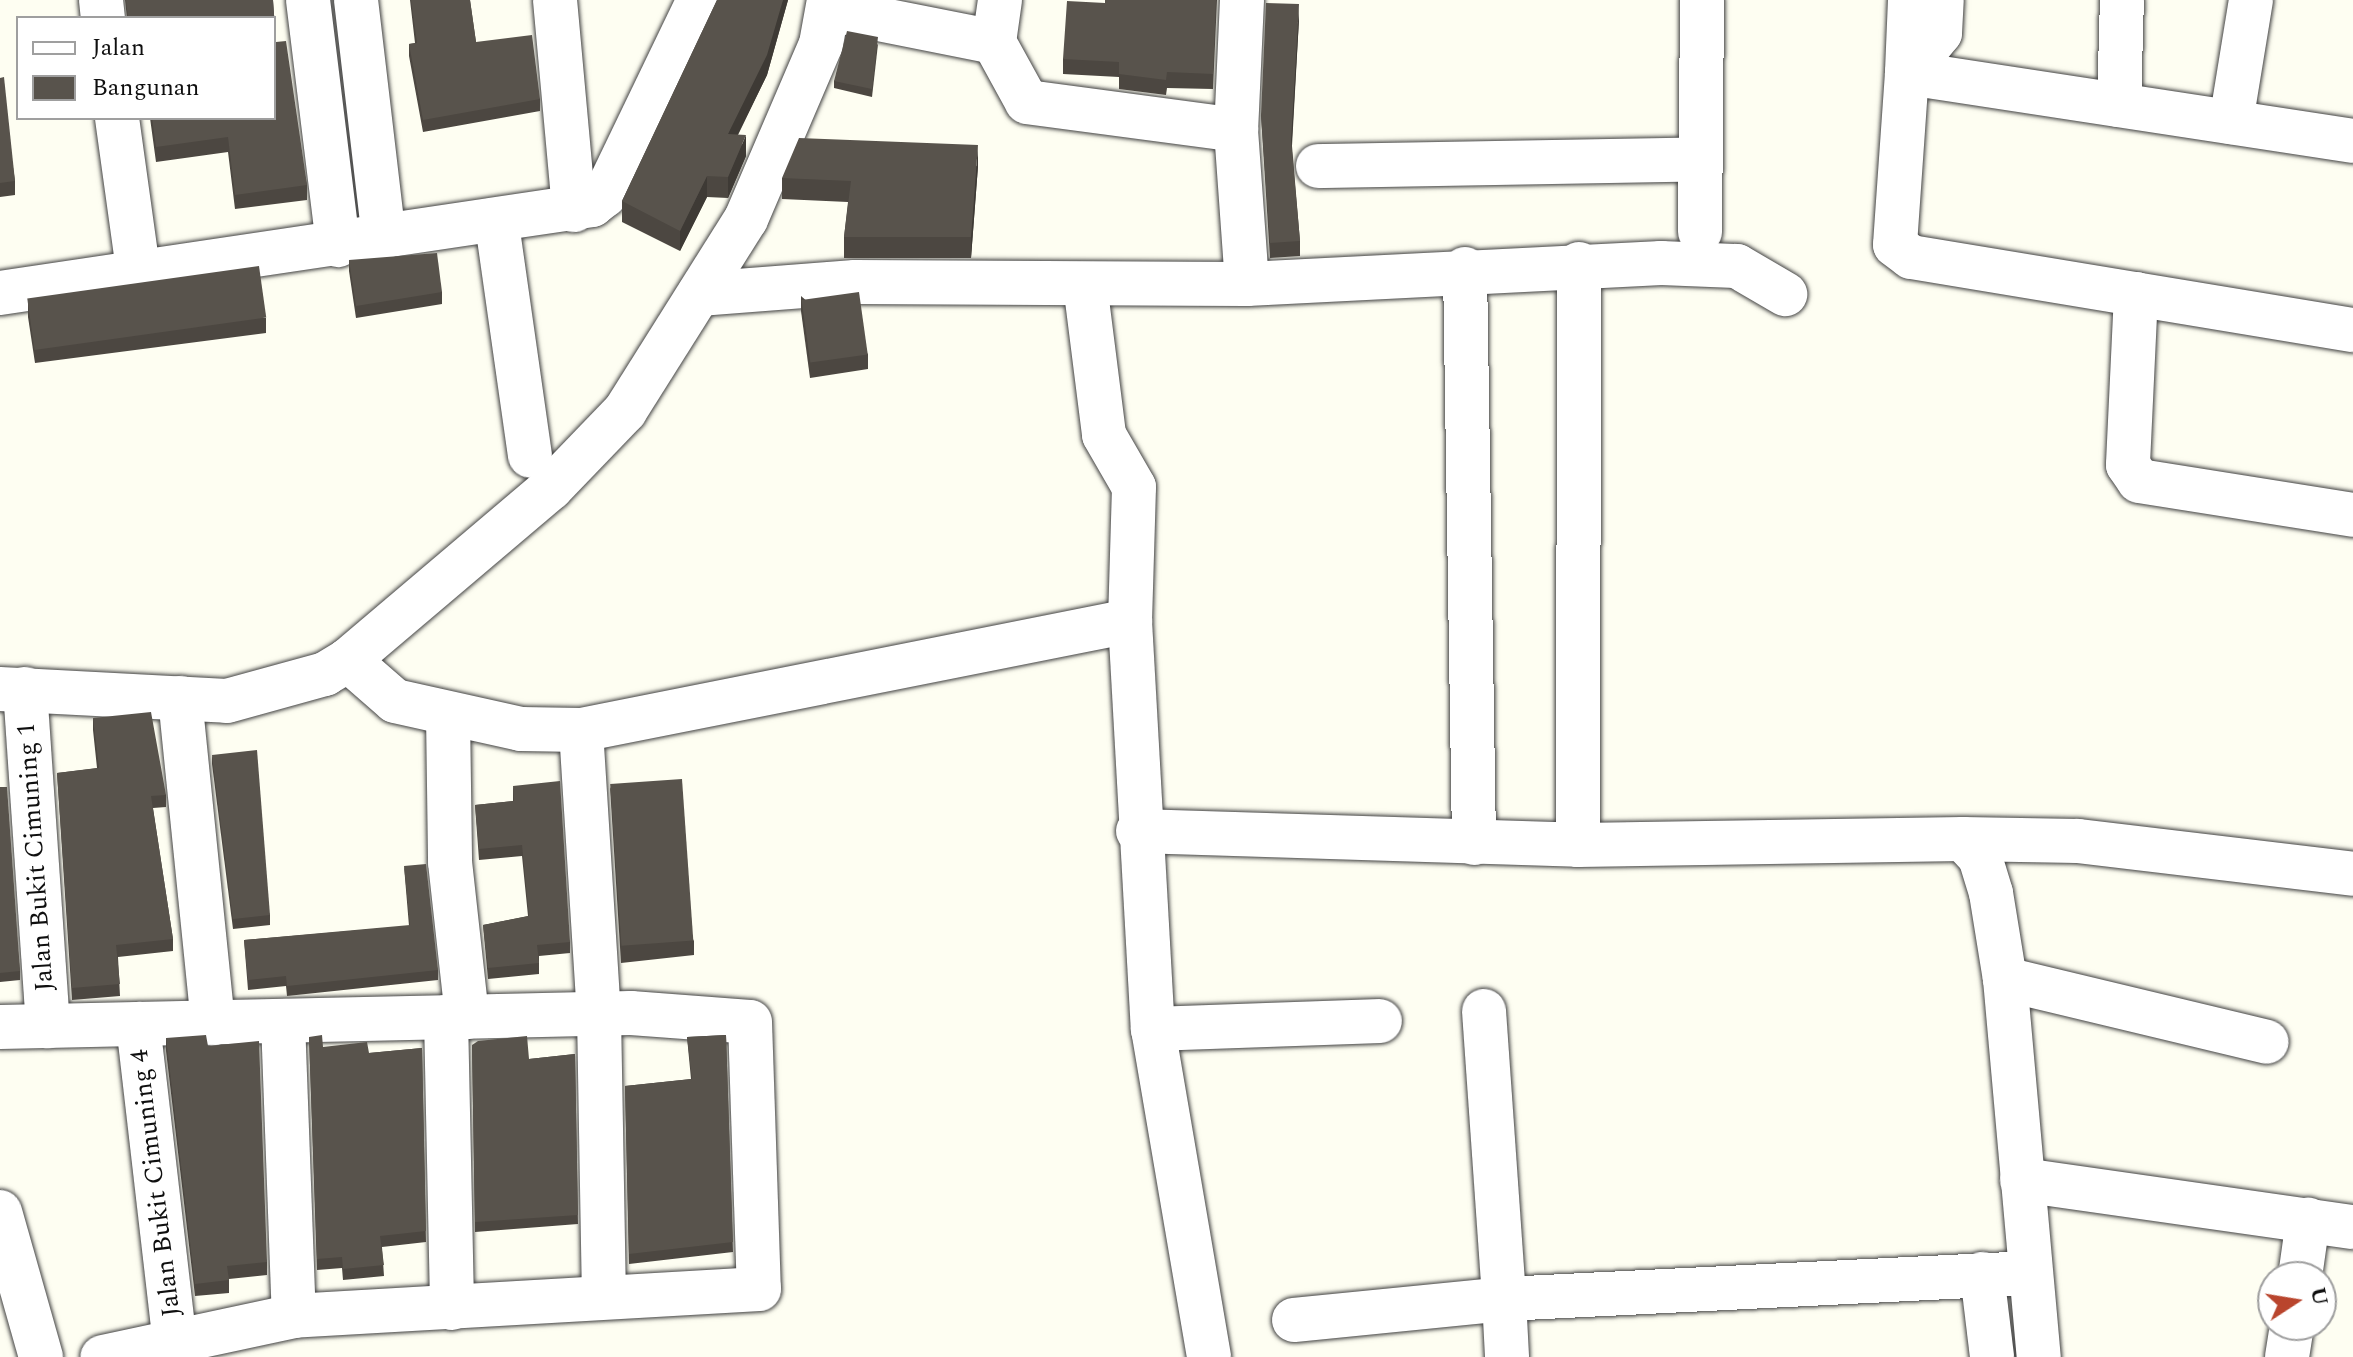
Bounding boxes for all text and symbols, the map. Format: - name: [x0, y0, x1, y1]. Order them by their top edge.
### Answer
- legend: [16, 16, 276, 120]
- text: Jalan: [92, 30, 145, 66]
- text: Bangunan: [92, 70, 200, 106]
- street label: Jalan Bukit Cimuning 1: [11, 722, 61, 992]
- street label: Jalan Bukit Cimuning 4: [124, 1047, 188, 1319]
- north arrow: [2257, 1261, 2337, 1341]
- text: U: [2301, 1284, 2337, 1309]

